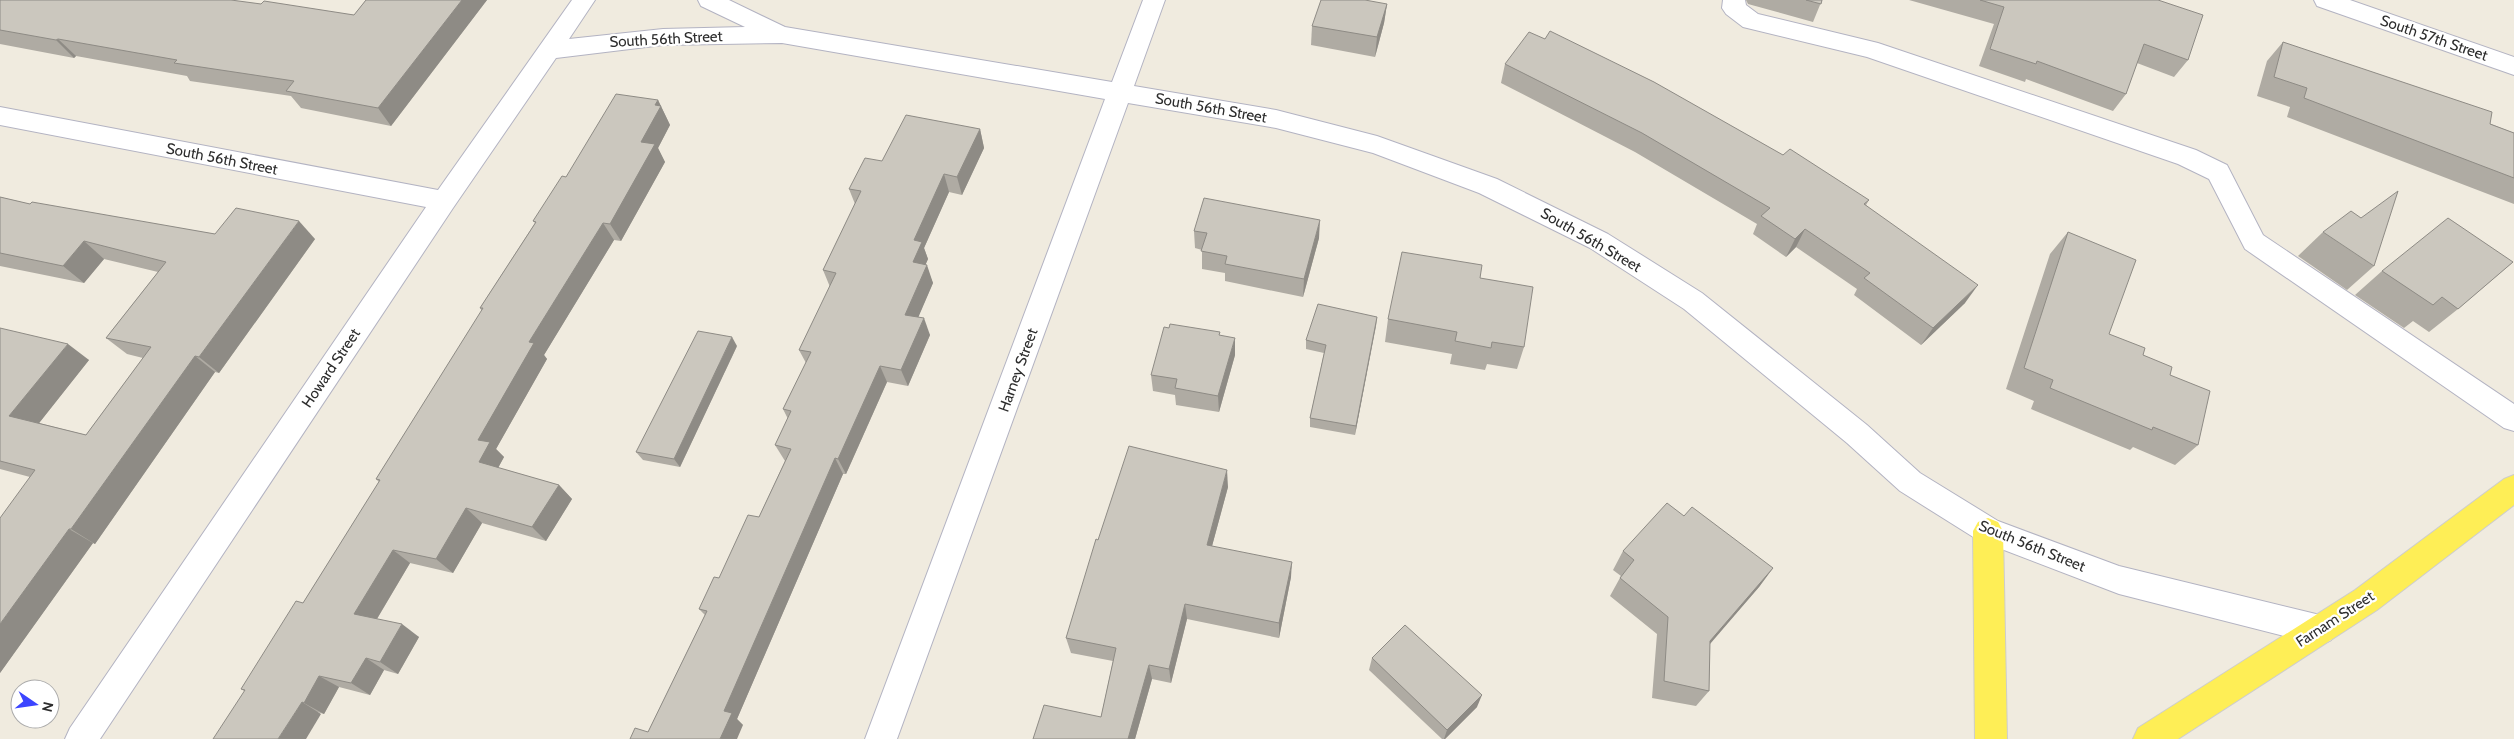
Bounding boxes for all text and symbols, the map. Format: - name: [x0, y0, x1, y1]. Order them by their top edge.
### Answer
- street label: South 57th Street: [2378, 11, 2490, 65]
- street label: South 56th Street: [609, 27, 723, 51]
- street label: South 56th Street: [1154, 89, 1268, 127]
- street label: South 56th Street: [165, 139, 279, 179]
- street label: South 56th Street: [1537, 204, 1645, 276]
- street label: Howard Street: [298, 325, 364, 411]
- street label: Harney Street: [995, 326, 1041, 414]
- street label: South 56th Street: [1976, 516, 2088, 576]
- street label: Farnam Street: [2293, 587, 2377, 651]
- north arrow: [10, 679, 60, 729]
- text: N: [38, 700, 58, 714]

